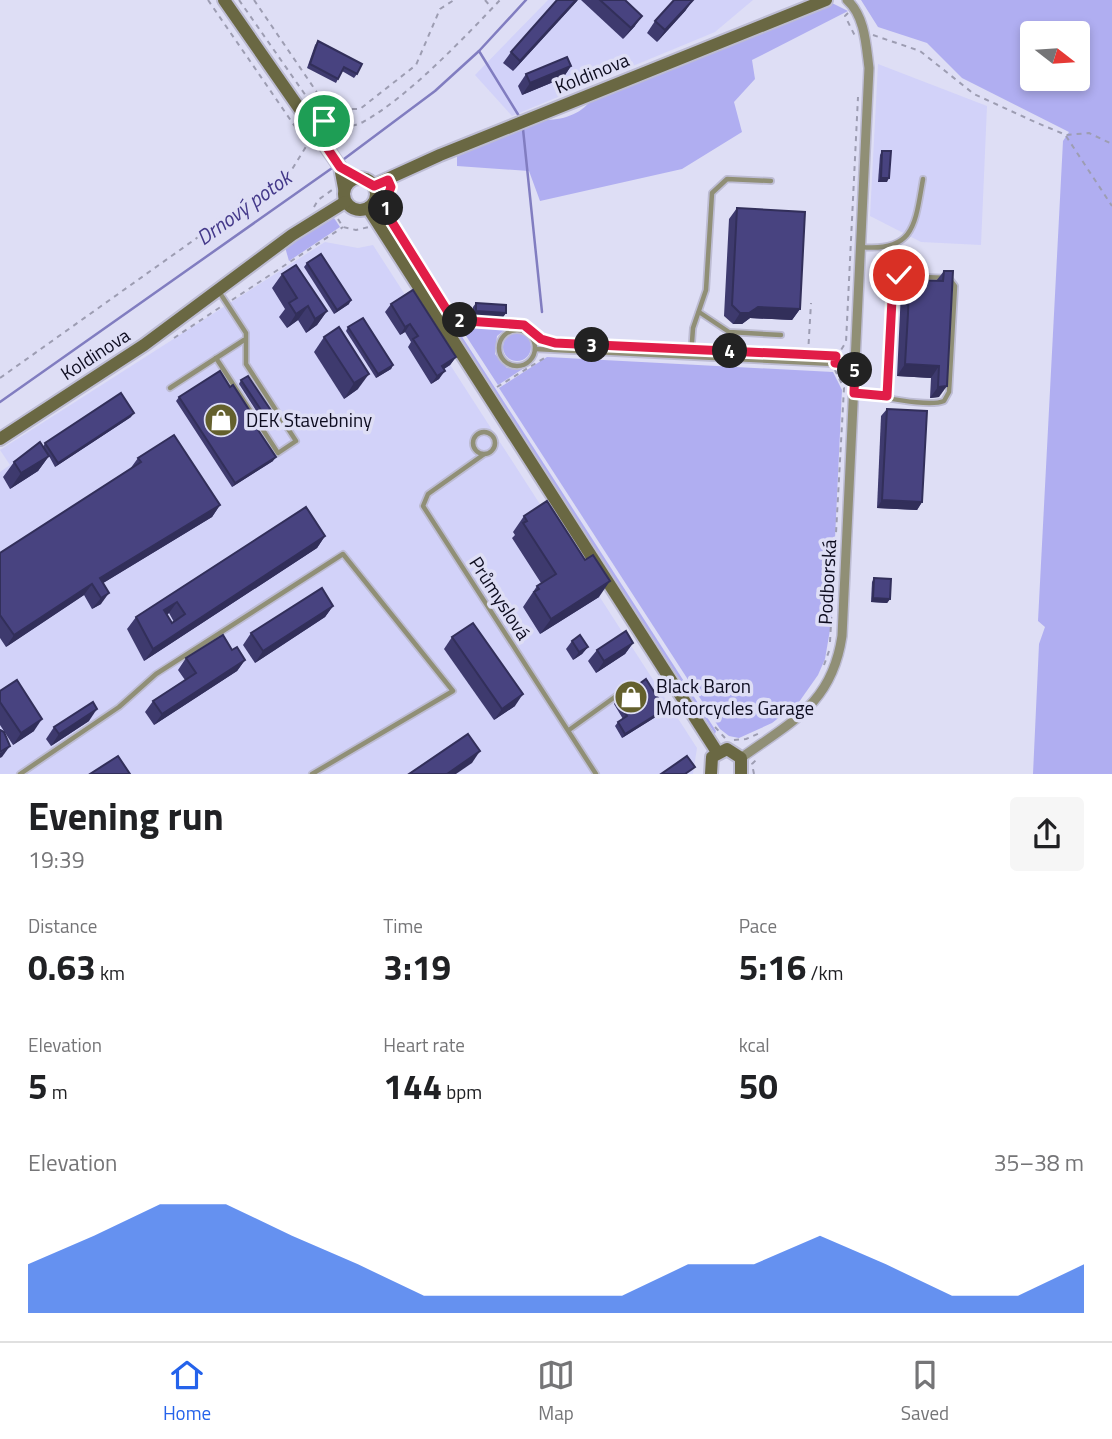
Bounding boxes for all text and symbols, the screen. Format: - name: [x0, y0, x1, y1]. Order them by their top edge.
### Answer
- north arrow: [1020, 21, 1090, 91]
- map controls: [1020, 21, 1090, 91]
- street label: Koldinova: [550, 44, 634, 101]
- pin: [294, 91, 354, 151]
- icon: arrive: [305, 102, 343, 140]
- water label: Drnový potok: [189, 160, 300, 253]
- pin: 1: [368, 190, 404, 226]
- text: 1: [380, 193, 391, 222]
- pin: [869, 245, 929, 305]
- icon: check: [880, 256, 918, 294]
- pin: 2: [442, 302, 477, 338]
- text: 2: [454, 305, 465, 334]
- street label: Koldinova: [54, 320, 136, 387]
- pin: 3: [574, 328, 610, 362]
- text: 3: [586, 330, 597, 359]
- pin: 4: [712, 334, 748, 368]
- text: 4: [724, 336, 735, 365]
- pin: 5: [838, 352, 872, 388]
- text: 5: [849, 355, 860, 384]
- shop icon: DEK Stavebniny: [202, 401, 240, 439]
- place label: DEK Stavebniny: [246, 405, 372, 434]
- street label: Podborská: [810, 538, 843, 625]
- street label: Průmyslová: [463, 550, 539, 646]
- place label: Black Baron Motorcycles Garage: [656, 671, 814, 722]
- shop icon: Black Baron Motorcycles Garage: [612, 678, 650, 716]
- text: Evening run: [28, 787, 224, 845]
- button: share: [1010, 797, 1084, 871]
- text: 19:39: [28, 842, 85, 877]
- text: Distance: [28, 911, 97, 940]
- text: Time: [383, 911, 423, 940]
- text: Pace: [739, 911, 777, 940]
- text: 0.63: [28, 940, 96, 994]
- text: 3:19: [383, 940, 451, 994]
- text: 5:16: [739, 940, 806, 994]
- text: km: [96, 958, 125, 987]
- text: /km: [806, 958, 843, 987]
- text: Elevation: [28, 1030, 102, 1059]
- text: Heart rate: [383, 1030, 465, 1059]
- text: kcal: [739, 1030, 770, 1059]
- text: 5: [28, 1059, 48, 1113]
- text: 144: [383, 1059, 442, 1113]
- text: 50: [739, 1059, 778, 1113]
- text: m: [48, 1077, 68, 1106]
- text: bpm: [442, 1077, 482, 1106]
- text: Elevation: [28, 1145, 117, 1180]
- text: 35–38 m: [994, 1145, 1084, 1180]
- tab: Home: [163, 1356, 211, 1427]
- tab: Map: [537, 1356, 575, 1427]
- tab: Saved: [901, 1356, 949, 1427]

